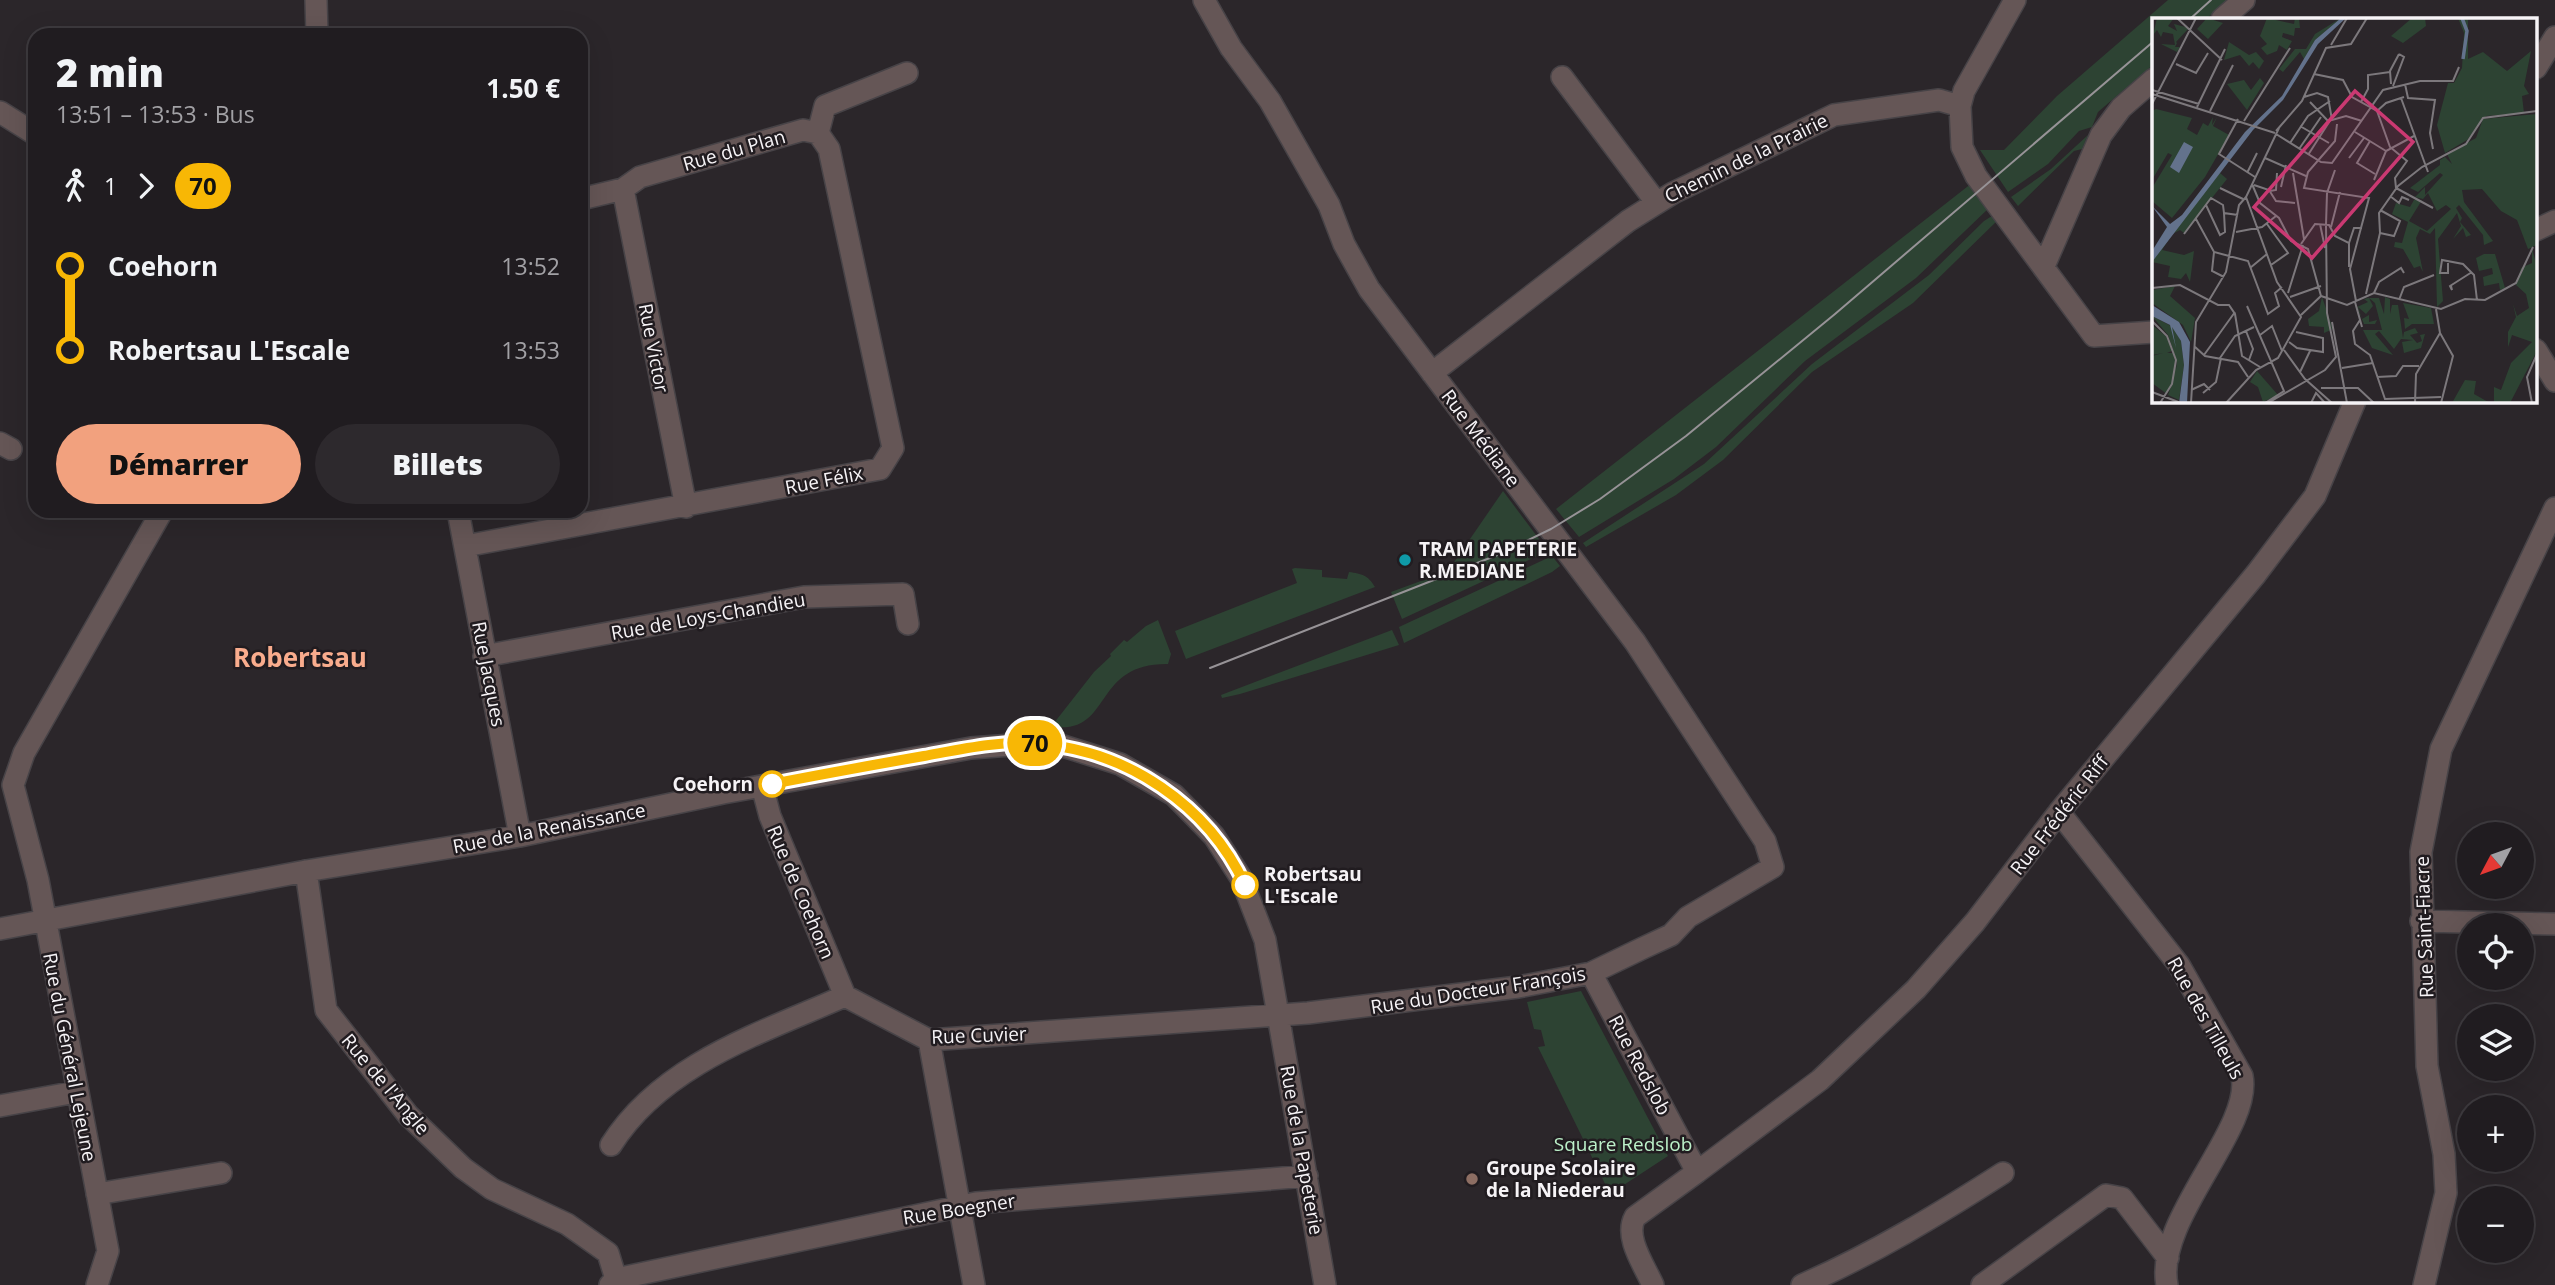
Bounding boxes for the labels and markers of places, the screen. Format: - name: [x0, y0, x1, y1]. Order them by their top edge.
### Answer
- place label: TRAM PAPETERIE R.MEDIANE: [1419, 536, 1577, 584]
- marker: TRAM PAPETERIE R.MEDIANE: [1397, 552, 1413, 568]
- place label: Coehorn: [673, 771, 753, 797]
- marker: Coehorn: [759, 771, 785, 797]
- place label: Robertsau L'Escale: [1264, 861, 1362, 909]
- marker: Robertsau L'Escale: [1232, 872, 1258, 898]
- place label: Groupe Scolaire de la Niederau: [1486, 1155, 1636, 1203]
- marker: Groupe Scolaire de la Niederau: [1464, 1171, 1480, 1187]

